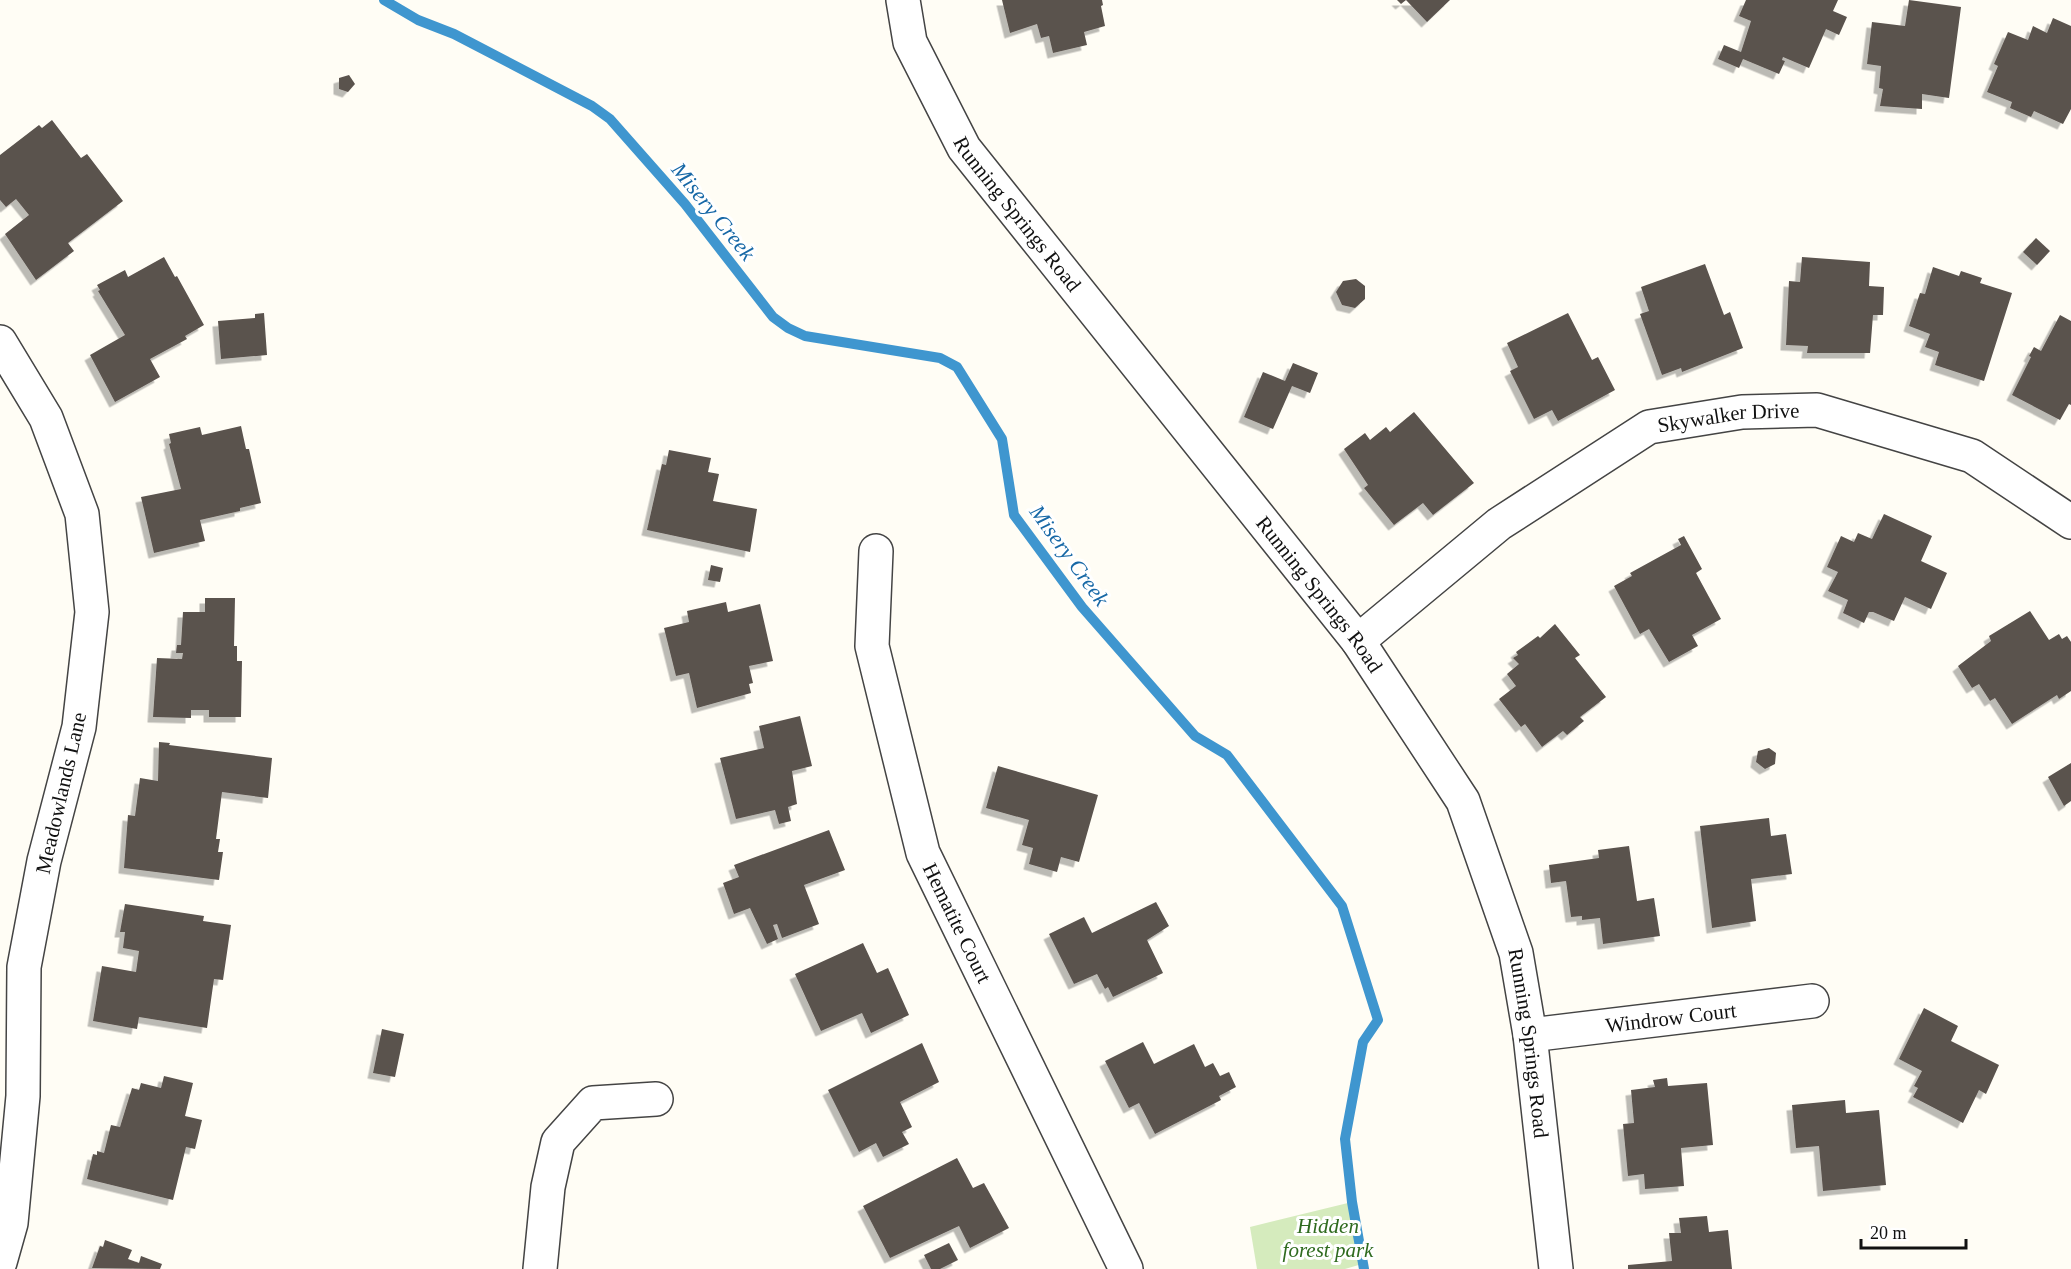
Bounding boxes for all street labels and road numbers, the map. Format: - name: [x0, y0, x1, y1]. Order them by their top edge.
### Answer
- street label: Running Springs Road: [948, 133, 1086, 297]
- street label: Skywalker Drive: [1656, 398, 1800, 437]
- street label: Running Springs Road: [1251, 511, 1388, 677]
- street label: Meadowlands Lane: [31, 710, 91, 876]
- street label: Hematite Court: [918, 859, 996, 987]
- street label: Running Springs Road: [1503, 946, 1553, 1140]
- street label: Windrow Court: [1604, 998, 1738, 1038]

